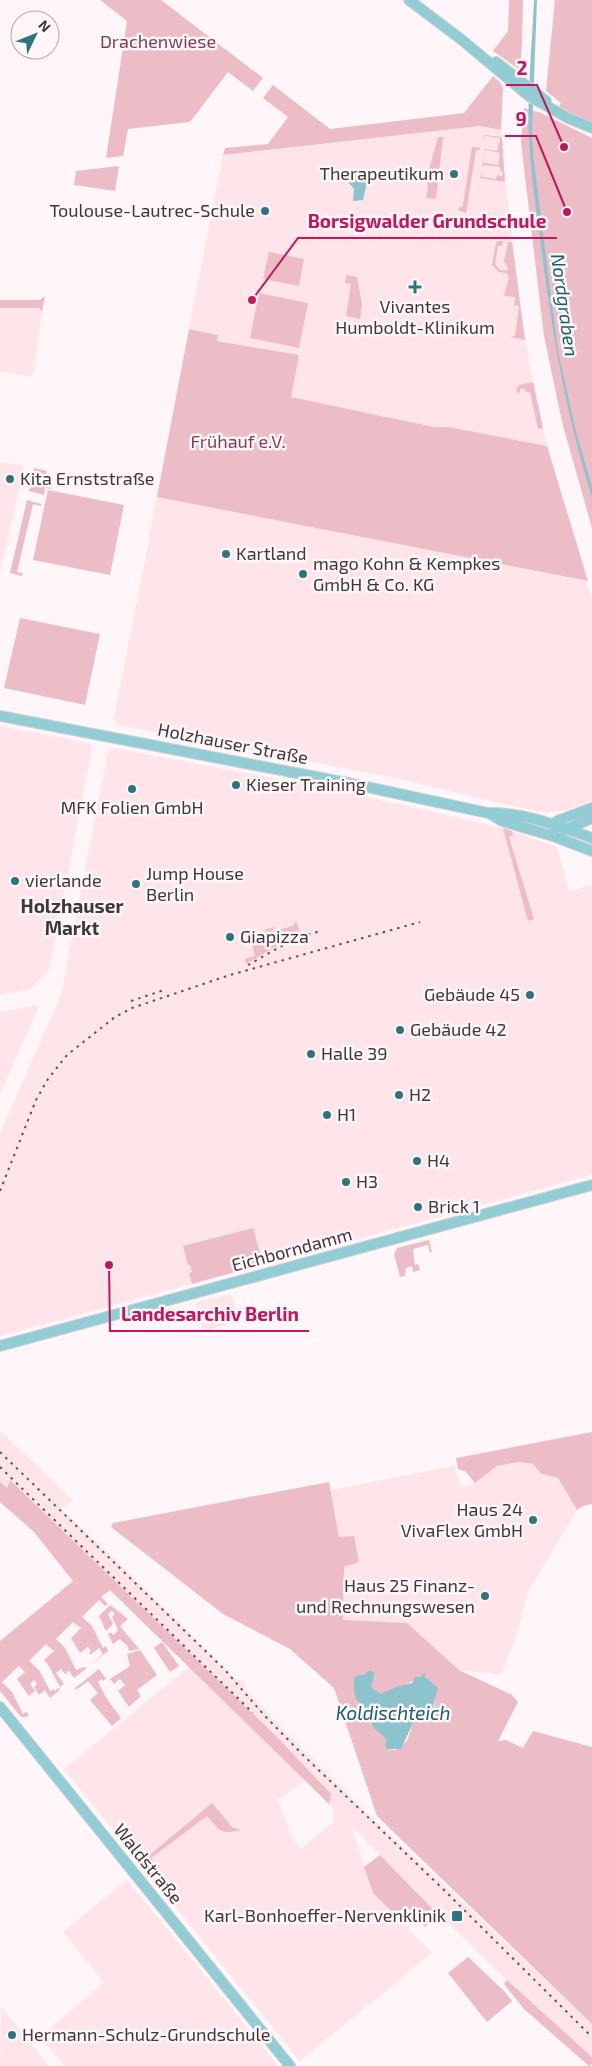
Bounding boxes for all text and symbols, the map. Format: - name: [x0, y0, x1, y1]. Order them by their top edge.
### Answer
- north arrow: [10, 10, 60, 60]
- text: N: [35, 16, 55, 35]
- park label: Drachenwiese: [100, 30, 216, 52]
- callout: 2: [506, 51, 537, 85]
- text: 2: [516, 56, 528, 79]
- callout: 9: [505, 102, 536, 136]
- text: 9: [515, 107, 527, 130]
- place label: Therapeutikum: [319, 162, 444, 184]
- marker: Therapeutikum: [448, 168, 460, 180]
- place label: Toulouse-Lautrec-Schule: [50, 199, 255, 221]
- callout: Borsigwalder Grundschule: [298, 204, 557, 238]
- marker: Toulouse-Lautrec-Schule: [259, 205, 271, 217]
- text: Borsigwalder Grundschule: [308, 209, 547, 232]
- water label: Nordgraben: [547, 252, 584, 358]
- marker: Vivantes Humboldt-Klinikum: [408, 280, 422, 294]
- place label: Vivantes Humboldt-Klinikum: [335, 295, 495, 338]
- park label: Frühauf e.V.: [190, 430, 286, 452]
- place label: Kita Ernststraße: [20, 467, 155, 489]
- marker: Kita Ernststraße: [4, 473, 16, 485]
- place label: Kartland: [236, 542, 307, 564]
- marker: Kartland: [220, 548, 232, 560]
- place label: mago Kohn & Kempkes GmbH & Co. KG: [313, 552, 500, 595]
- marker: mago Kohn & Kempkes GmbH & Co. KG: [297, 568, 309, 580]
- street label: Holzhauser Straße: [156, 718, 310, 768]
- place label: Kieser Training: [246, 773, 366, 795]
- marker: Kieser Training: [230, 779, 242, 791]
- marker: MFK Folien GmbH: [126, 783, 138, 795]
- place label: MFK Folien GmbH: [61, 796, 203, 818]
- place label: Jump House Berlin: [146, 862, 244, 905]
- place label: vierlande: [25, 869, 102, 891]
- marker: vierlande: [9, 875, 21, 887]
- marker: Jump House Berlin: [130, 878, 142, 890]
- district label: Holzhauser Markt: [21, 894, 124, 939]
- place label: Giapizza: [240, 925, 309, 947]
- marker: Giapizza: [224, 931, 236, 943]
- place label: Gebäude 45: [424, 983, 520, 1005]
- marker: Gebäude 45: [524, 989, 536, 1001]
- place label: Gebäude 42: [410, 1018, 507, 1040]
- marker: Gebäude 42: [394, 1024, 406, 1036]
- place label: Halle 39: [321, 1042, 388, 1064]
- marker: Halle 39: [305, 1048, 317, 1060]
- place label: H2: [409, 1083, 431, 1105]
- marker: H2: [393, 1089, 405, 1101]
- place label: H1: [337, 1103, 356, 1125]
- marker: H1: [321, 1109, 333, 1121]
- place label: H4: [427, 1149, 450, 1171]
- marker: H4: [411, 1155, 423, 1167]
- place label: H3: [356, 1170, 378, 1192]
- marker: H3: [340, 1176, 352, 1188]
- place label: Brick 1: [428, 1195, 480, 1217]
- marker: Brick 1: [412, 1201, 424, 1213]
- street label: Eichborndamm: [229, 1222, 354, 1276]
- callout: Landesarchiv Berlin: [110, 1297, 309, 1331]
- text: Landesarchiv Berlin: [121, 1302, 299, 1325]
- place label: Haus 24 VivaFlex GmbH: [401, 1498, 523, 1541]
- marker: Haus 24 VivaFlex GmbH: [527, 1514, 539, 1526]
- place label: Haus 25 Finanz- und Rechnungswesen: [296, 1574, 475, 1617]
- marker: Haus 25 Finanz- und Rechnungswesen: [479, 1590, 491, 1602]
- water label: Koldischteich: [336, 1701, 450, 1724]
- street label: Waldstraße: [110, 1819, 188, 1908]
- place label: Karl-Bonhoeffer-Nervenklinik: [204, 1904, 446, 1926]
- marker: Karl-Bonhoeffer-Nervenklinik: [450, 1909, 464, 1923]
- place label: Hermann-Schulz-Grundschule: [22, 2023, 270, 2045]
- marker: Hermann-Schulz-Grundschule: [6, 2029, 18, 2041]

